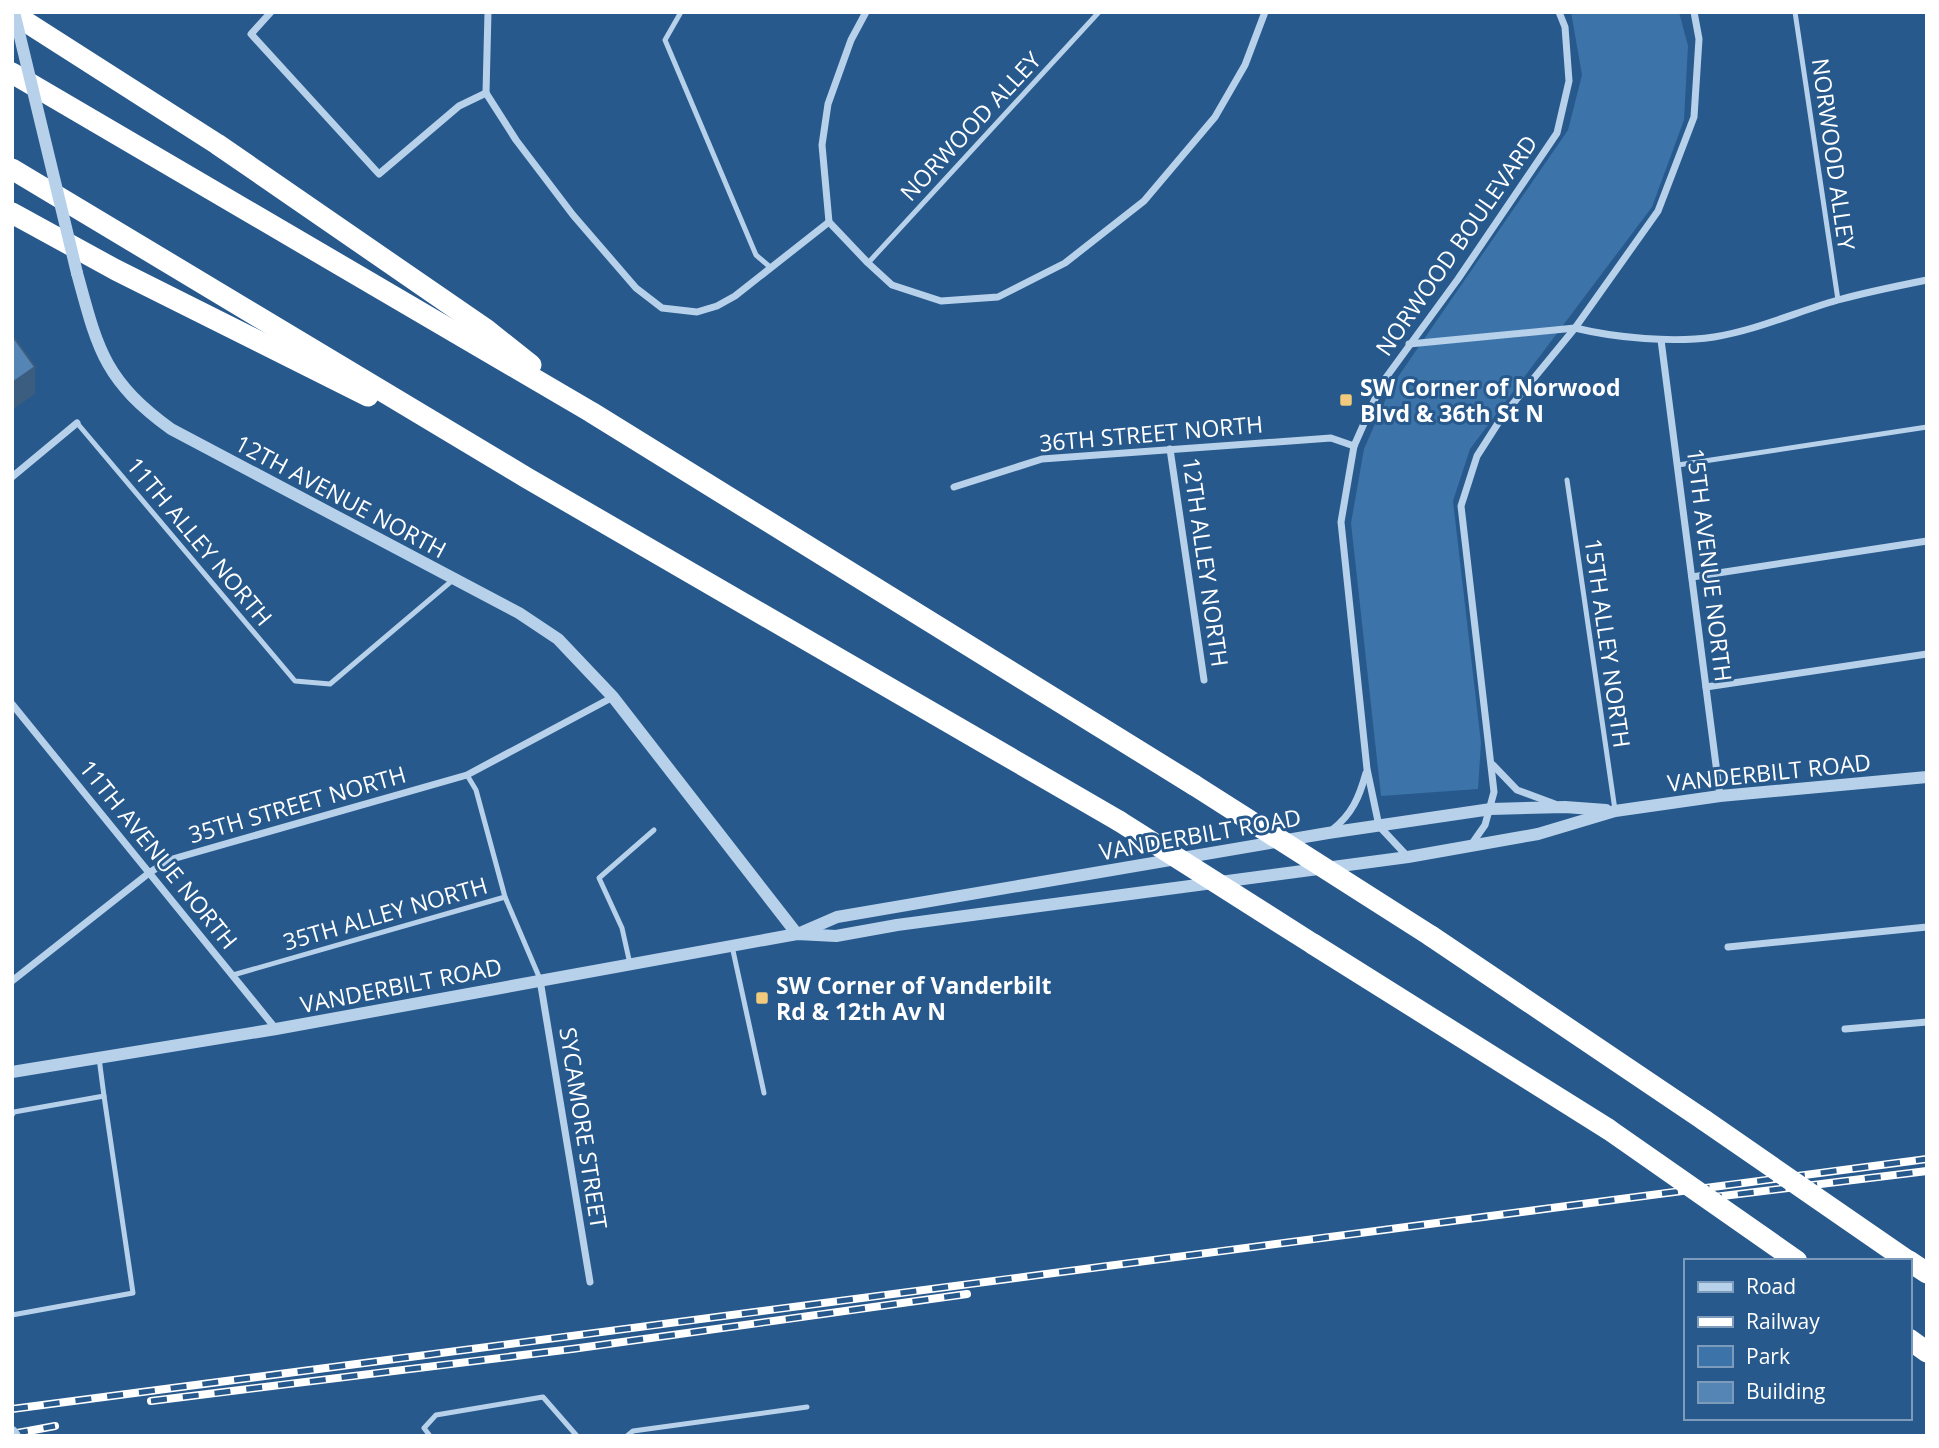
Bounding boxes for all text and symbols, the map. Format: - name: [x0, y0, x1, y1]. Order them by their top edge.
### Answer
- street label: NORWOOD ALLEY: [892, 44, 1048, 208]
- street label: NORWOOD ALLEY: [1805, 56, 1863, 252]
- street label: NORWOOD BOULEVARD: [1368, 128, 1544, 362]
- place label: SW Corner of Norwood Blvd & 36th St N: [1360, 371, 1621, 429]
- marker: SW Corner of Norwood Blvd & 36th St N: [1338, 392, 1354, 408]
- street label: 36TH STREET NORTH: [1038, 407, 1264, 459]
- street label: 12TH AVENUE NORTH: [230, 427, 452, 565]
- street label: 15TH AVENUE NORTH: [1680, 447, 1740, 683]
- street label: 11TH ALLEY NORTH: [120, 450, 280, 632]
- street label: 12TH ALLEY NORTH: [1175, 455, 1237, 669]
- street label: 15TH ALLEY NORTH: [1577, 536, 1639, 750]
- street label: VANDERBILT ROAD: [1666, 745, 1872, 799]
- street label: 11TH AVENUE NORTH: [73, 753, 245, 955]
- street label: 35TH STREET NORTH: [185, 758, 409, 850]
- street label: VANDERBILT ROAD: [1097, 800, 1303, 868]
- street label: 35TH ALLEY NORTH: [279, 869, 491, 957]
- street label: VANDERBILT ROAD: [298, 950, 504, 1020]
- place label: SW Corner of Vanderbilt Rd & 12th Av N: [776, 969, 1052, 1027]
- marker: SW Corner of Vanderbilt Rd & 12th Av N: [754, 990, 770, 1006]
- street label: SYCAMORE STREET: [552, 1025, 616, 1231]
- legend: [1684, 1259, 1911, 1420]
- text: Road: [1746, 1272, 1796, 1300]
- text: Railway: [1746, 1307, 1820, 1335]
- text: Park: [1746, 1342, 1790, 1370]
- text: Building: [1746, 1377, 1825, 1405]

